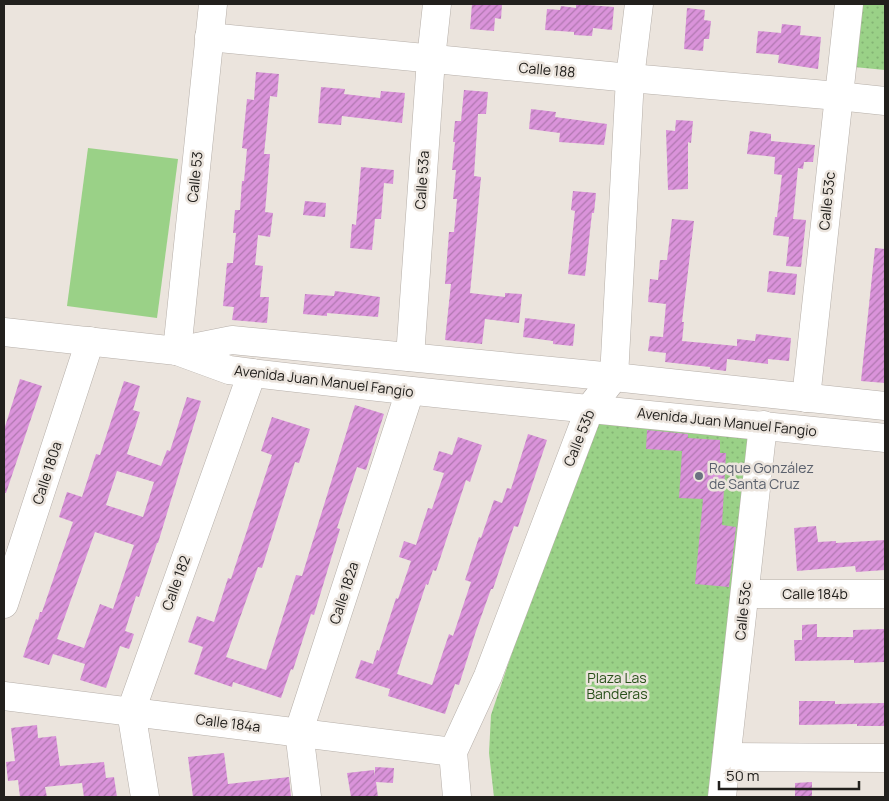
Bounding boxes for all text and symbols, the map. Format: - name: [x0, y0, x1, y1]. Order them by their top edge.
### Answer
- street label: Calle 188: [518, 58, 576, 81]
- street label: Calle 53a: [410, 150, 433, 210]
- street label: Calle 53: [182, 151, 207, 203]
- street label: Calle 53c: [814, 170, 839, 231]
- street label: Avenida Juan Manuel Fangio: [233, 360, 415, 401]
- street label: Avenida Juan Manuel Fangio: [636, 403, 818, 440]
- street label: Calle 53b: [559, 407, 598, 469]
- street label: Calle 180a: [27, 439, 66, 507]
- place label: Roque González de Santa Cruz: [709, 458, 814, 493]
- marker: Roque González de Santa Cruz: [693, 470, 705, 482]
- street label: Calle 182: [157, 553, 194, 613]
- street label: Calle 182a: [324, 559, 363, 627]
- street label: Calle 53c: [730, 580, 755, 641]
- street label: Calle 184b: [782, 584, 848, 603]
- park label: Plaza Las Banderas: [586, 668, 648, 703]
- street label: Calle 184a: [195, 709, 261, 736]
- scale bar: [719, 758, 859, 790]
- text: 50 m: [726, 765, 760, 786]

